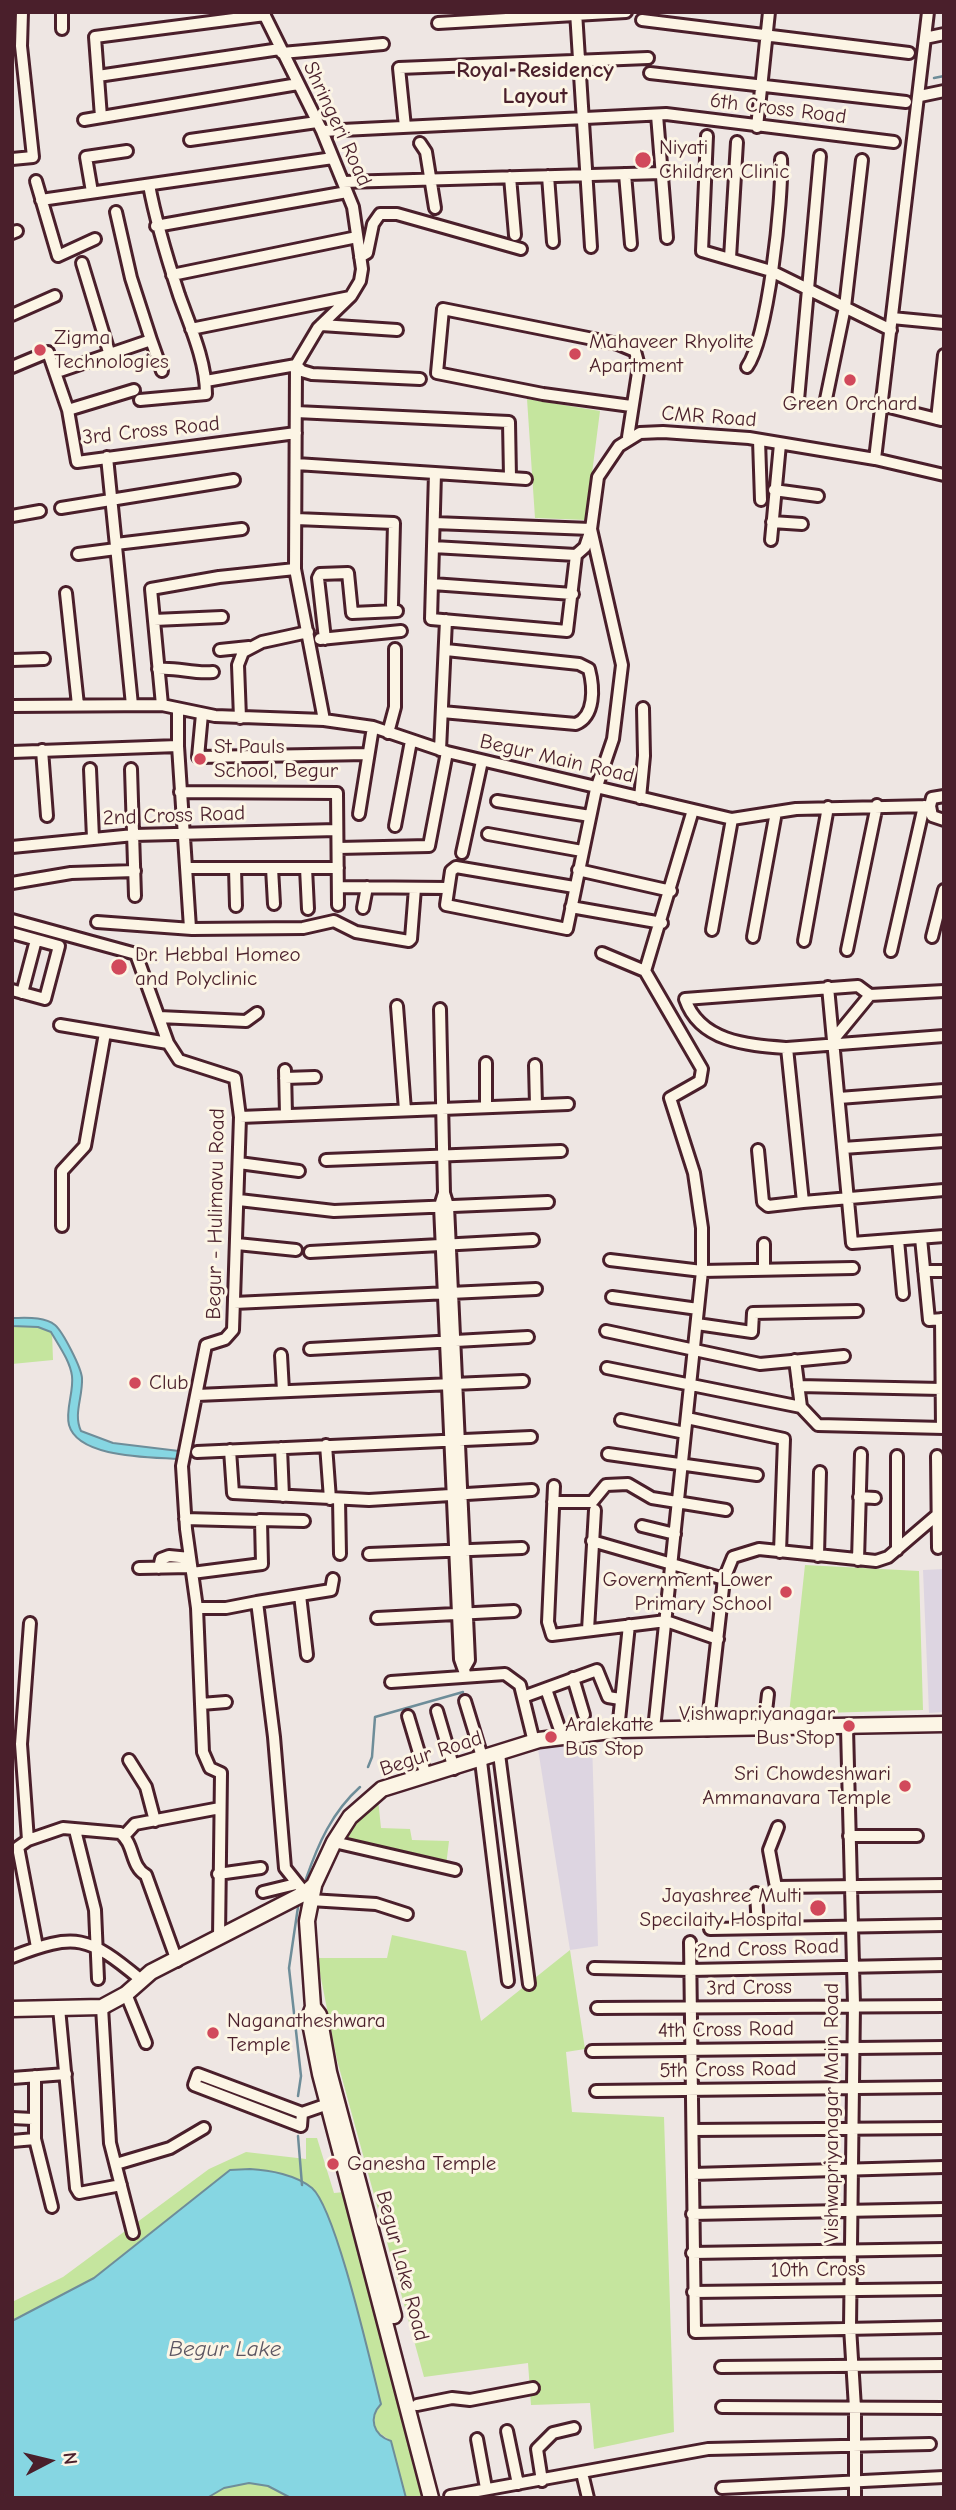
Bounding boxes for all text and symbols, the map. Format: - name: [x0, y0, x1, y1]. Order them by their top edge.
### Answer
- district label: Royal Residency Layout: [456, 56, 614, 110]
- street label: Shringeri Road: [297, 58, 377, 190]
- street label: 6th Cross Road: [708, 88, 848, 130]
- place label: Niyati Children Clinic: [659, 135, 789, 185]
- marker: Niyati Children Clinic: [633, 150, 653, 170]
- place label: Zigma Technologies: [54, 325, 169, 375]
- place label: Mahaveer Rhyolite Apartment: [589, 329, 754, 379]
- marker: Zigma Technologies: [32, 342, 48, 358]
- marker: Mahaveer Rhyolite Apartment: [567, 346, 583, 362]
- marker: Green Orchard: [842, 372, 858, 388]
- place label: Green Orchard: [783, 391, 917, 417]
- street label: CMR Road: [661, 401, 757, 433]
- street label: 3rd Cross Road: [81, 411, 221, 451]
- street label: Begur Main Road: [477, 729, 637, 789]
- place label: St Pauls School, Begur: [214, 734, 338, 784]
- marker: St Pauls School, Begur: [192, 751, 208, 767]
- street label: 2nd Cross Road: [102, 801, 246, 831]
- place label: Dr. Hebbal Homeo and Polyclinic: [135, 942, 301, 992]
- marker: Dr. Hebbal Homeo and Polyclinic: [109, 957, 129, 977]
- street label: Begur - Hulimavu Road: [202, 1108, 230, 1320]
- place label: Club: [149, 1370, 188, 1396]
- marker: Club: [127, 1375, 143, 1391]
- place label: Government Lower Primary School: [603, 1567, 772, 1617]
- marker: Government Lower Primary School: [778, 1584, 794, 1600]
- place label: Vishwapriyanagar Bus Stop: [679, 1701, 835, 1751]
- place label: Aralekatte Bus Stop: [565, 1712, 654, 1762]
- marker: Vishwapriyanagar Bus Stop: [841, 1718, 857, 1734]
- street label: Begur Road: [377, 1726, 485, 1782]
- marker: Aralekatte Bus Stop: [543, 1729, 559, 1745]
- place label: Sri Chowdeshwari Ammanavara Temple: [702, 1761, 891, 1811]
- marker: Sri Chowdeshwari Ammanavara Temple: [897, 1778, 913, 1794]
- place label: Jayashree Multi Specilaity Hospital: [640, 1883, 802, 1933]
- marker: Jayashree Multi Specilaity Hospital: [808, 1898, 828, 1918]
- street label: 2nd Cross Road: [696, 1934, 840, 1964]
- street label: 3rd Cross: [706, 1975, 792, 2001]
- street label: Vishwapriyanagar Main Road: [819, 1983, 845, 2243]
- place label: Naganatheshwara Temple: [227, 2008, 386, 2058]
- street label: 4th Cross Road: [658, 2016, 794, 2044]
- marker: Naganatheshwara Temple: [205, 2025, 221, 2041]
- street label: 5th Cross Road: [659, 2056, 797, 2084]
- place label: Ganesha Temple: [347, 2151, 496, 2177]
- marker: Ganesha Temple: [325, 2156, 341, 2172]
- street label: Begur Lake Road: [370, 2188, 434, 2344]
- street label: 10th Cross: [770, 2257, 866, 2283]
- water label: Begur Lake: [169, 2335, 281, 2363]
- north arrow: [14, 2426, 84, 2496]
- text: N: [58, 2451, 82, 2466]

